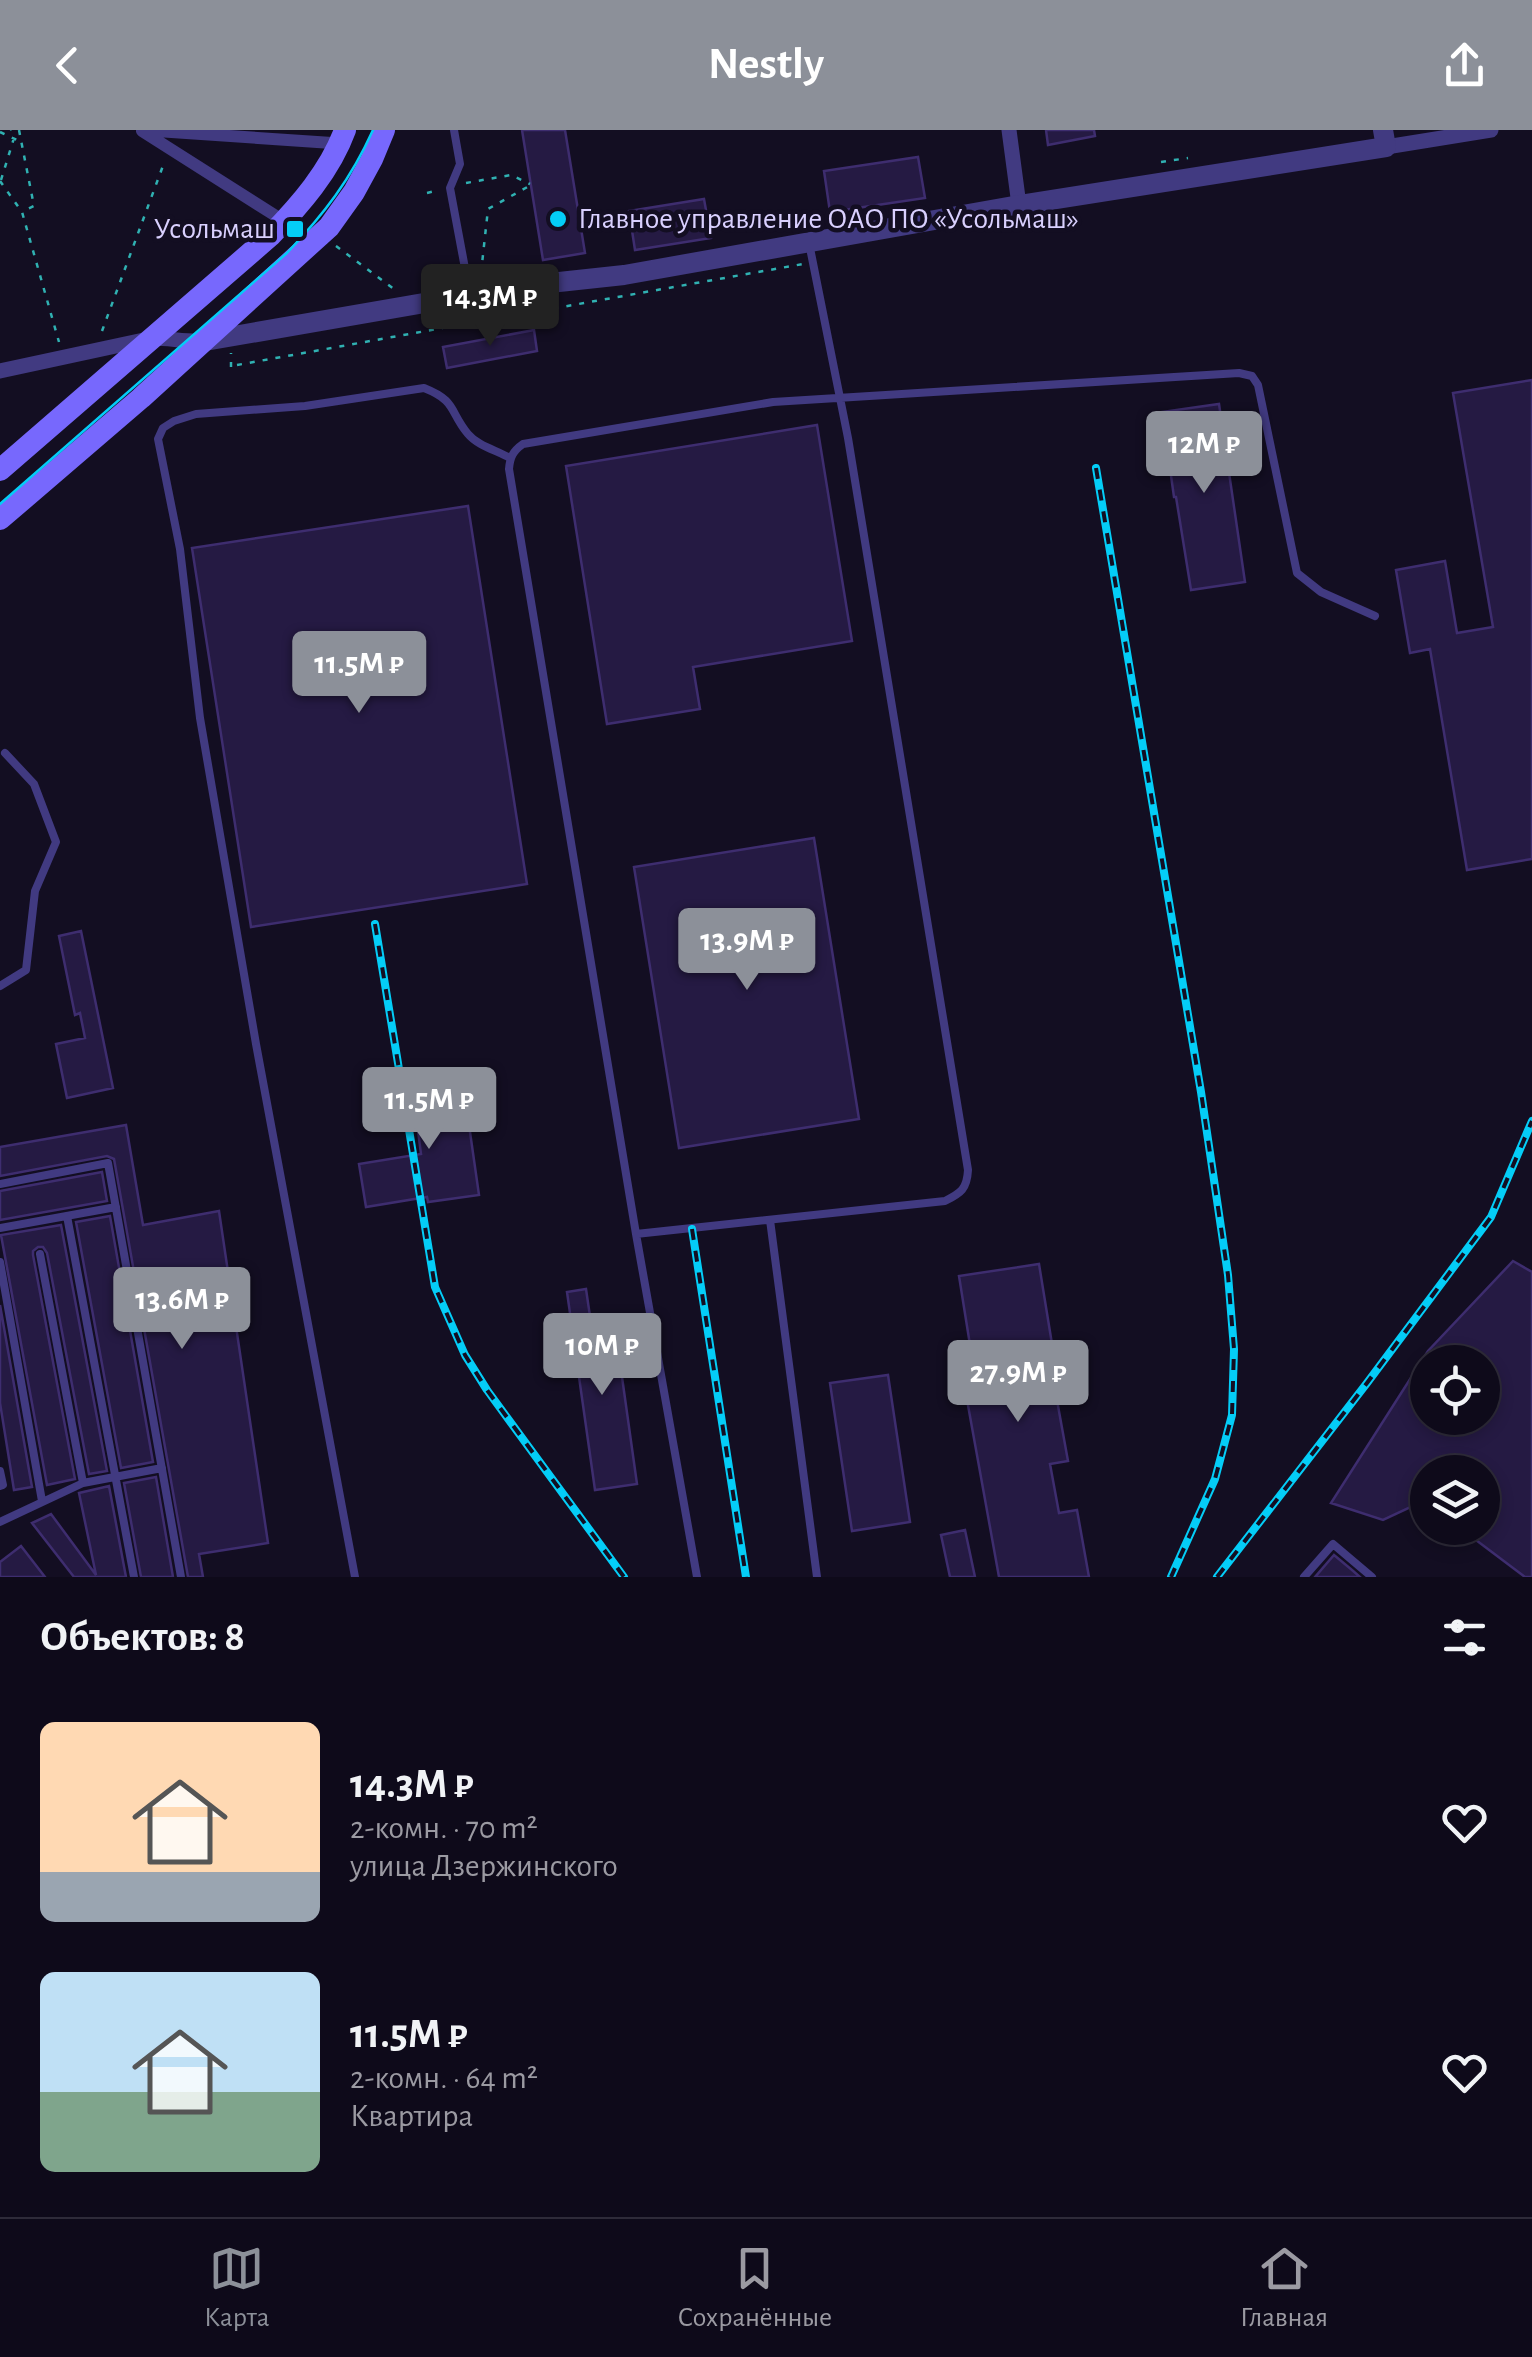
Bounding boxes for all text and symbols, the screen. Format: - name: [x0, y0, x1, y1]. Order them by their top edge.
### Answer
- icon: back: [40, 38, 95, 93]
- icon: share: [1437, 38, 1492, 93]
- text: Nestly: [708, 42, 824, 87]
- place label: Главное управление ОАО ПО «Усольмаш»: [578, 204, 1079, 234]
- marker: Главное управление ОАО ПО «Усольмаш»: [547, 208, 569, 230]
- place label: Усольмаш: [154, 214, 275, 244]
- marker: Усольмаш: [284, 218, 306, 240]
- pin: 14.3M ₽: [398, 264, 582, 349]
- text: 14.3M ₽: [443, 280, 537, 312]
- pin: 12M ₽: [1134, 411, 1274, 496]
- text: 12M ₽: [1168, 427, 1240, 459]
- pin: 11.5M ₽: [267, 631, 451, 716]
- text: 11.5M ₽: [314, 647, 404, 679]
- pin: 13.9M ₽: [655, 908, 839, 993]
- text: 13.9M ₽: [700, 924, 794, 956]
- pin: 11.5M ₽: [337, 1067, 521, 1152]
- text: 11.5M ₽: [384, 1083, 474, 1115]
- pin: 13.6M ₽: [90, 1267, 274, 1352]
- text: 13.6M ₽: [135, 1283, 229, 1315]
- pin: 10M ₽: [532, 1313, 672, 1398]
- text: 10M ₽: [565, 1329, 639, 1361]
- pin: 27.9M ₽: [926, 1340, 1110, 1425]
- map controls: [1410, 1345, 1500, 1545]
- button: locate: [1410, 1345, 1500, 1435]
- text: 27.9M ₽: [970, 1356, 1067, 1388]
- button: layers: [1410, 1455, 1500, 1545]
- icon: filters: [1437, 1610, 1492, 1665]
- text: Объектов: 8: [40, 1616, 245, 1658]
- icon: home: [120, 1762, 240, 1882]
- text: 14.3M ₽: [350, 1763, 473, 1805]
- icon: heart: [1437, 1795, 1492, 1850]
- text: 2-комн. · 70 m²: [350, 1812, 538, 1844]
- text: улица Дзержинского: [350, 1850, 618, 1882]
- icon: home: [120, 2012, 240, 2132]
- text: 11.5M ₽: [350, 2013, 467, 2055]
- icon: heart: [1437, 2045, 1492, 2100]
- text: 2-комн. · 64 m²: [350, 2062, 538, 2094]
- text: Квартира: [350, 2100, 473, 2132]
- tab: Карта: [204, 2241, 270, 2335]
- tab: Сохранённые: [677, 2241, 832, 2335]
- tab: Главная: [1240, 2241, 1328, 2335]

